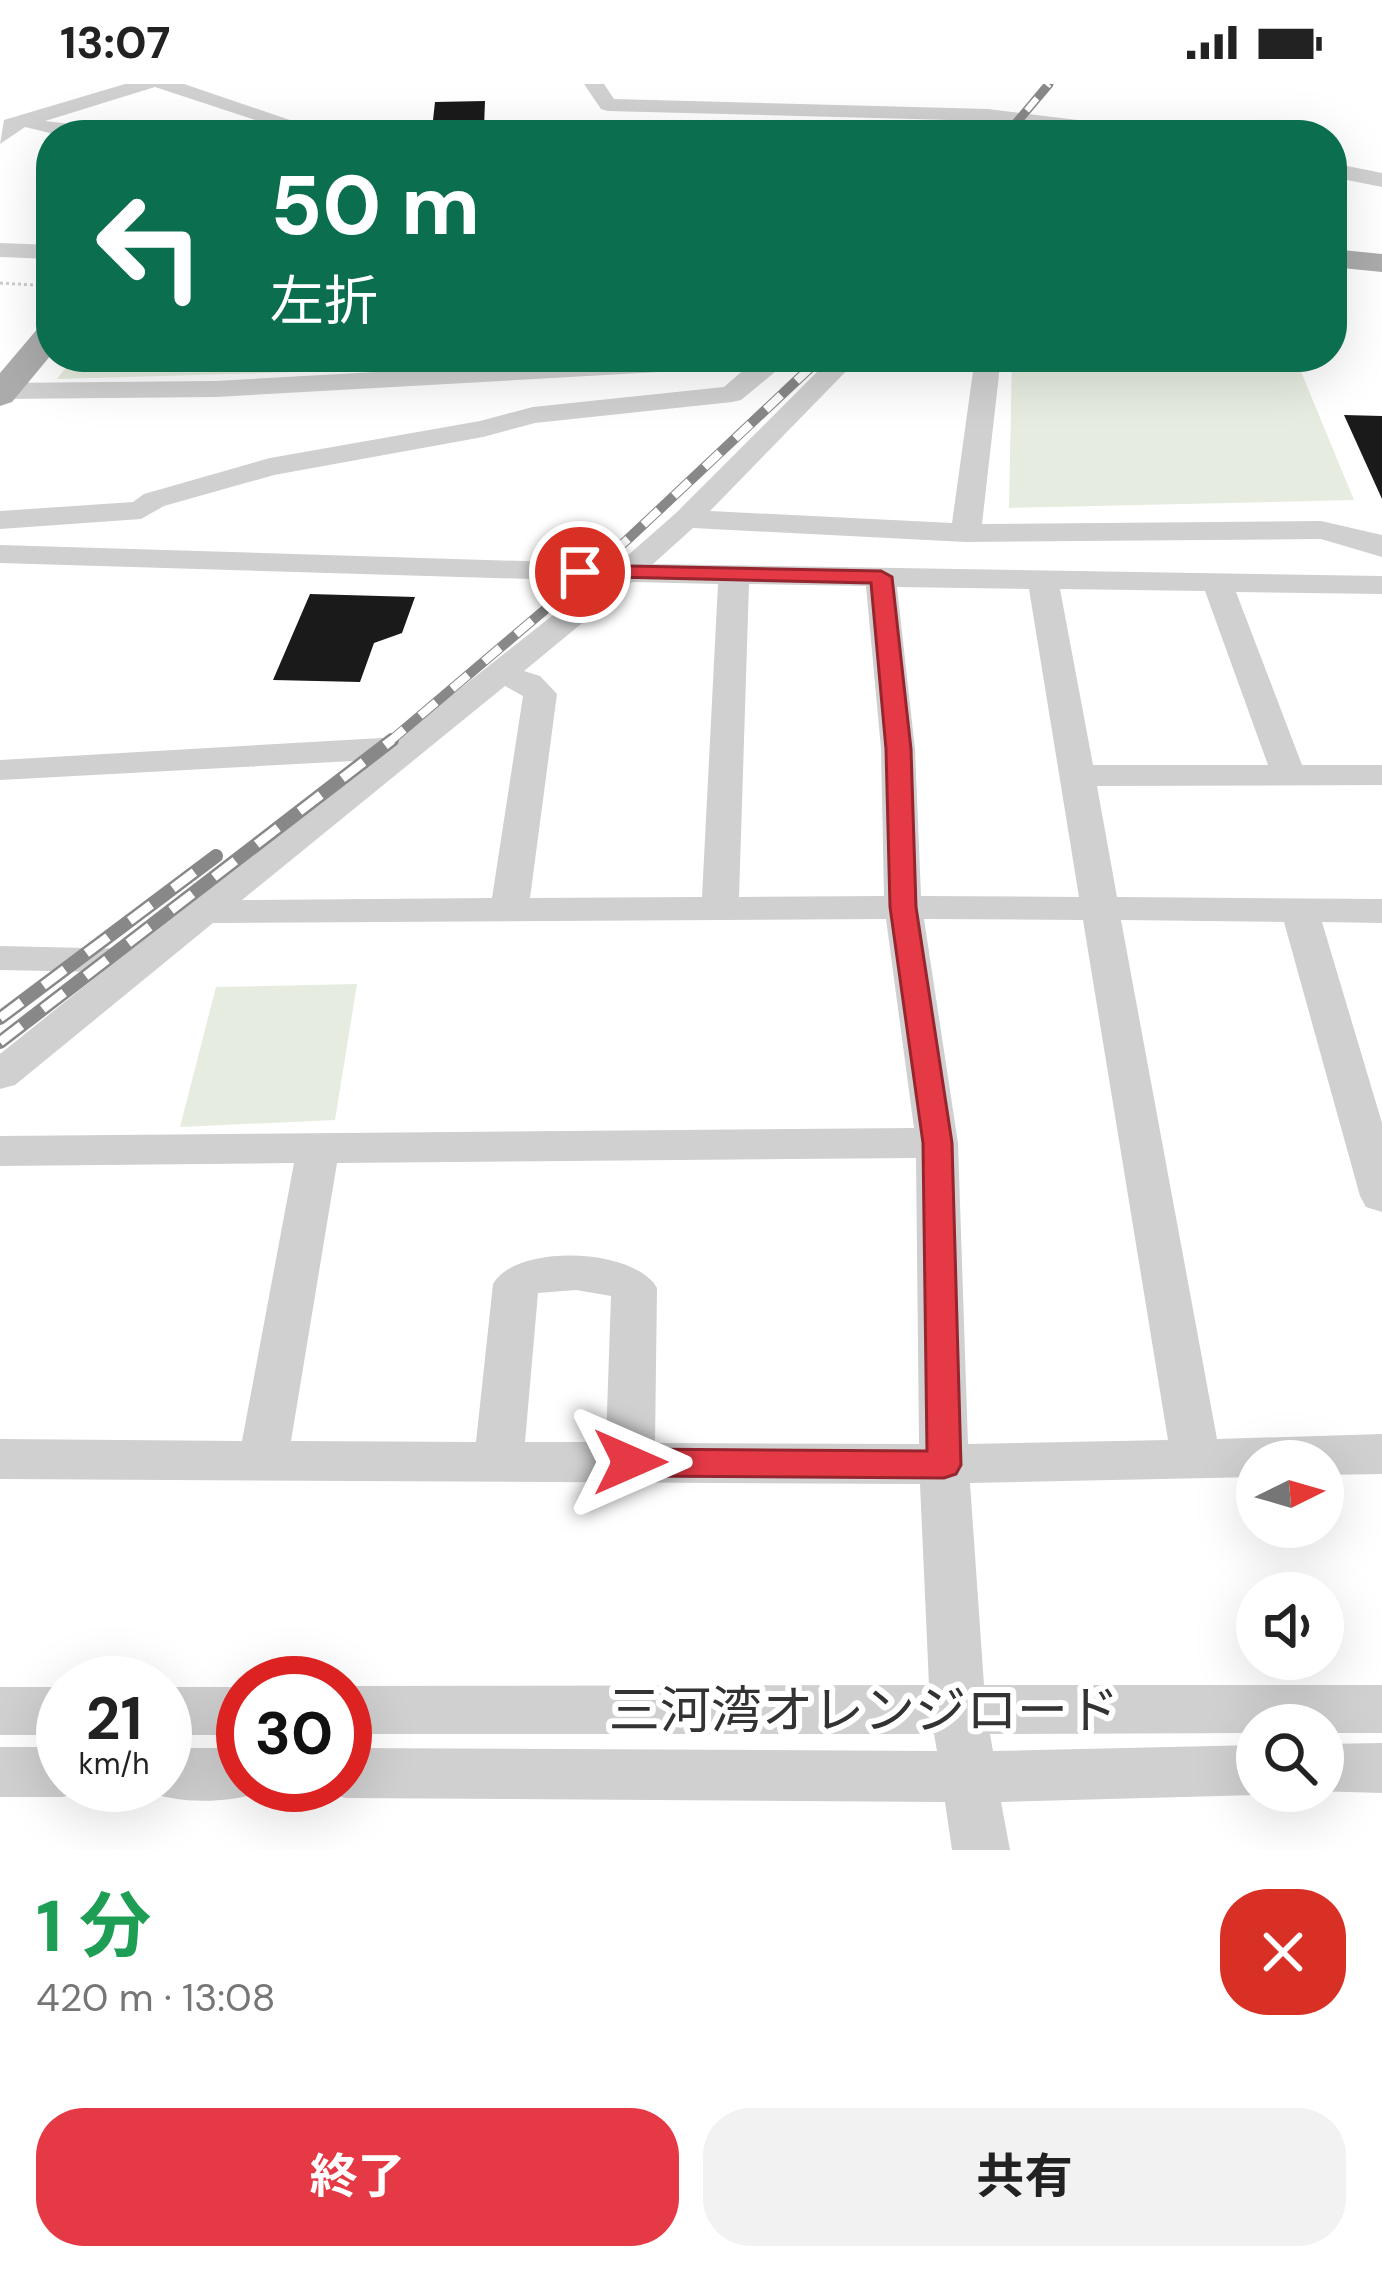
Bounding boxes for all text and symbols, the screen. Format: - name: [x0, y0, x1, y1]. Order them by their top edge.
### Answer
- text: 13:07: [60, 13, 171, 72]
- text: 50 m: [270, 151, 480, 260]
- icon: left: [72, 168, 228, 324]
- text: 左折: [270, 266, 378, 337]
- pin: [529, 521, 631, 623]
- icon: arrive: [547, 539, 613, 605]
- position arrow: [567, 1399, 693, 1525]
- north arrow: [1236, 1440, 1344, 1548]
- map controls: [1236, 1440, 1344, 1812]
- button: sound: [1236, 1572, 1344, 1680]
- speed limit sign: 30: [216, 1656, 372, 1812]
- street label: 三河湾オレンジロード: [609, 1677, 1119, 1744]
- text: 21: [86, 1679, 142, 1758]
- button: search: [1236, 1704, 1344, 1812]
- text: km/h: [79, 1744, 149, 1783]
- text: 1 分: [36, 1880, 151, 1973]
- button: close: [1220, 1889, 1346, 2015]
- text: 420 m · 13:08: [36, 1972, 276, 2023]
- button: 終了: [36, 2108, 679, 2246]
- button: 共有: [703, 2108, 1346, 2246]

